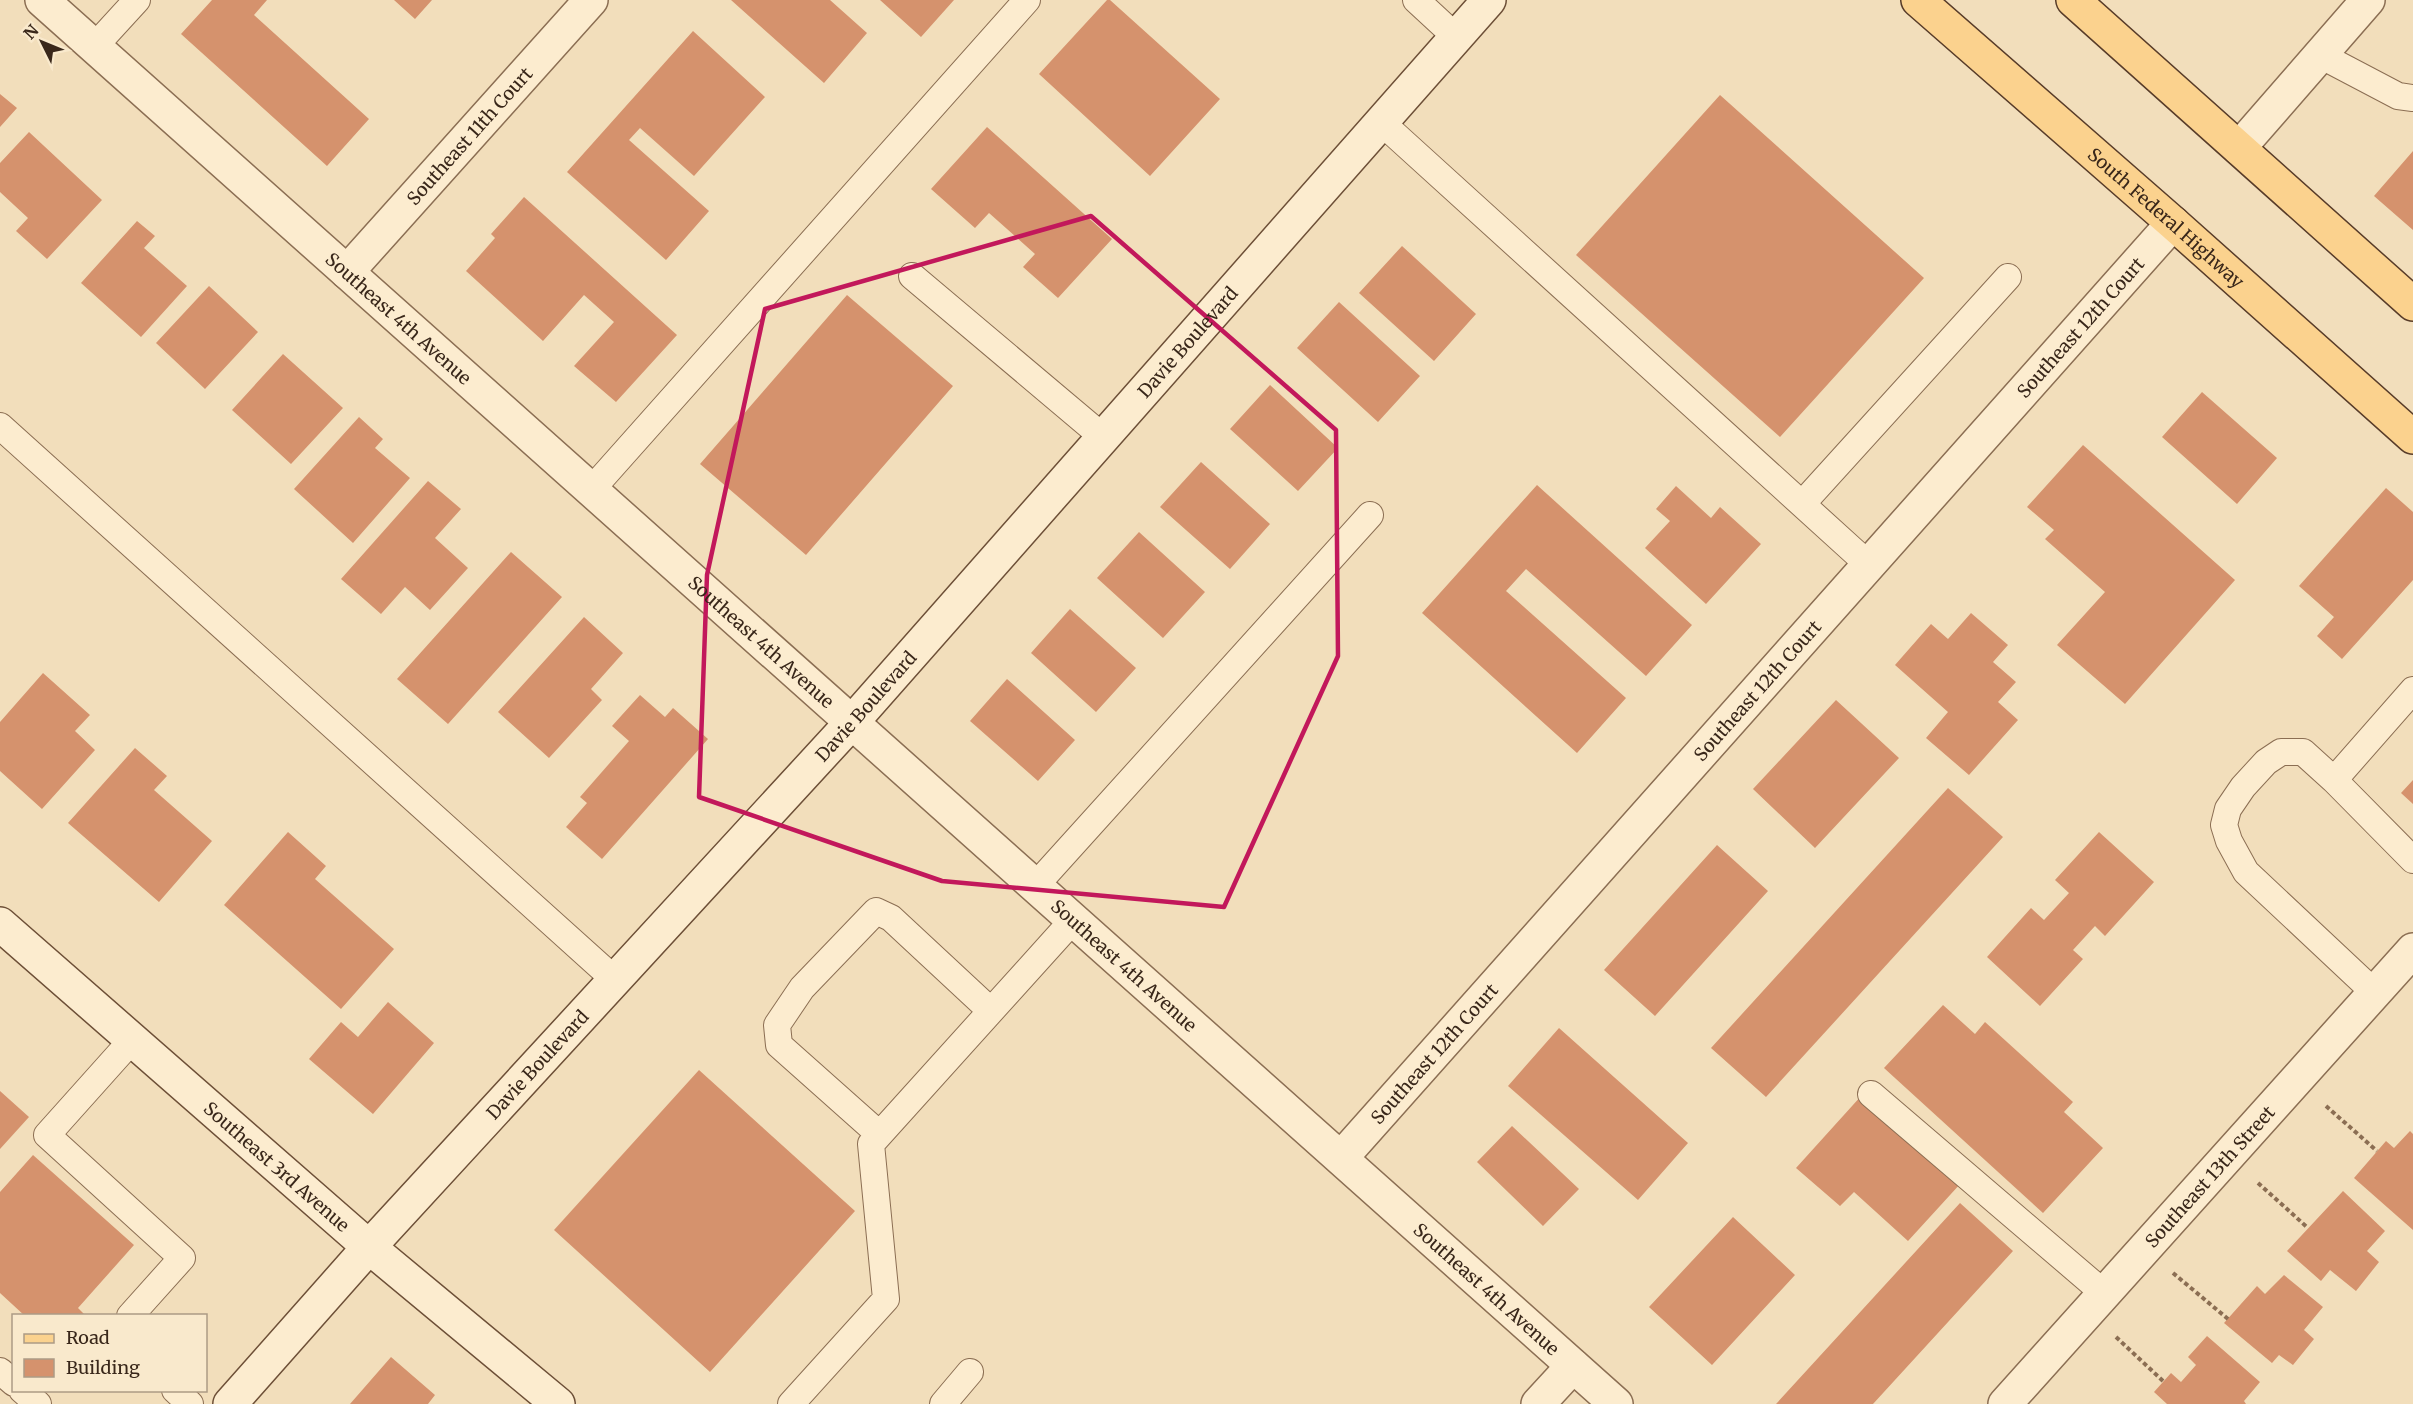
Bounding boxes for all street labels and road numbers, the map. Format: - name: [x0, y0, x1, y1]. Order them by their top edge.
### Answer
- street label: Southeast 11th Court: [401, 62, 537, 209]
- street label: South Federal Highway: [2083, 142, 2249, 293]
- street label: Southeast 4th Avenue: [321, 247, 476, 389]
- street label: Southeast 12th Court: [2012, 252, 2149, 402]
- street label: Davie Boulevard: [1132, 282, 1243, 402]
- street label: Southeast 4th Avenue: [684, 571, 839, 713]
- street label: Southeast 12th Court: [1689, 615, 1826, 765]
- street label: Davie Boulevard: [810, 646, 921, 766]
- street label: Southeast 4th Avenue: [1046, 894, 1202, 1036]
- street label: Southeast 12th Court: [1365, 978, 1503, 1128]
- street label: Davie Boulevard: [481, 1005, 593, 1124]
- street label: Southeast 3rd Avenue: [199, 1096, 355, 1236]
- street label: Southeast 13th Street: [2140, 1101, 2279, 1252]
- street label: Southeast 4th Avenue: [1409, 1218, 1564, 1360]

